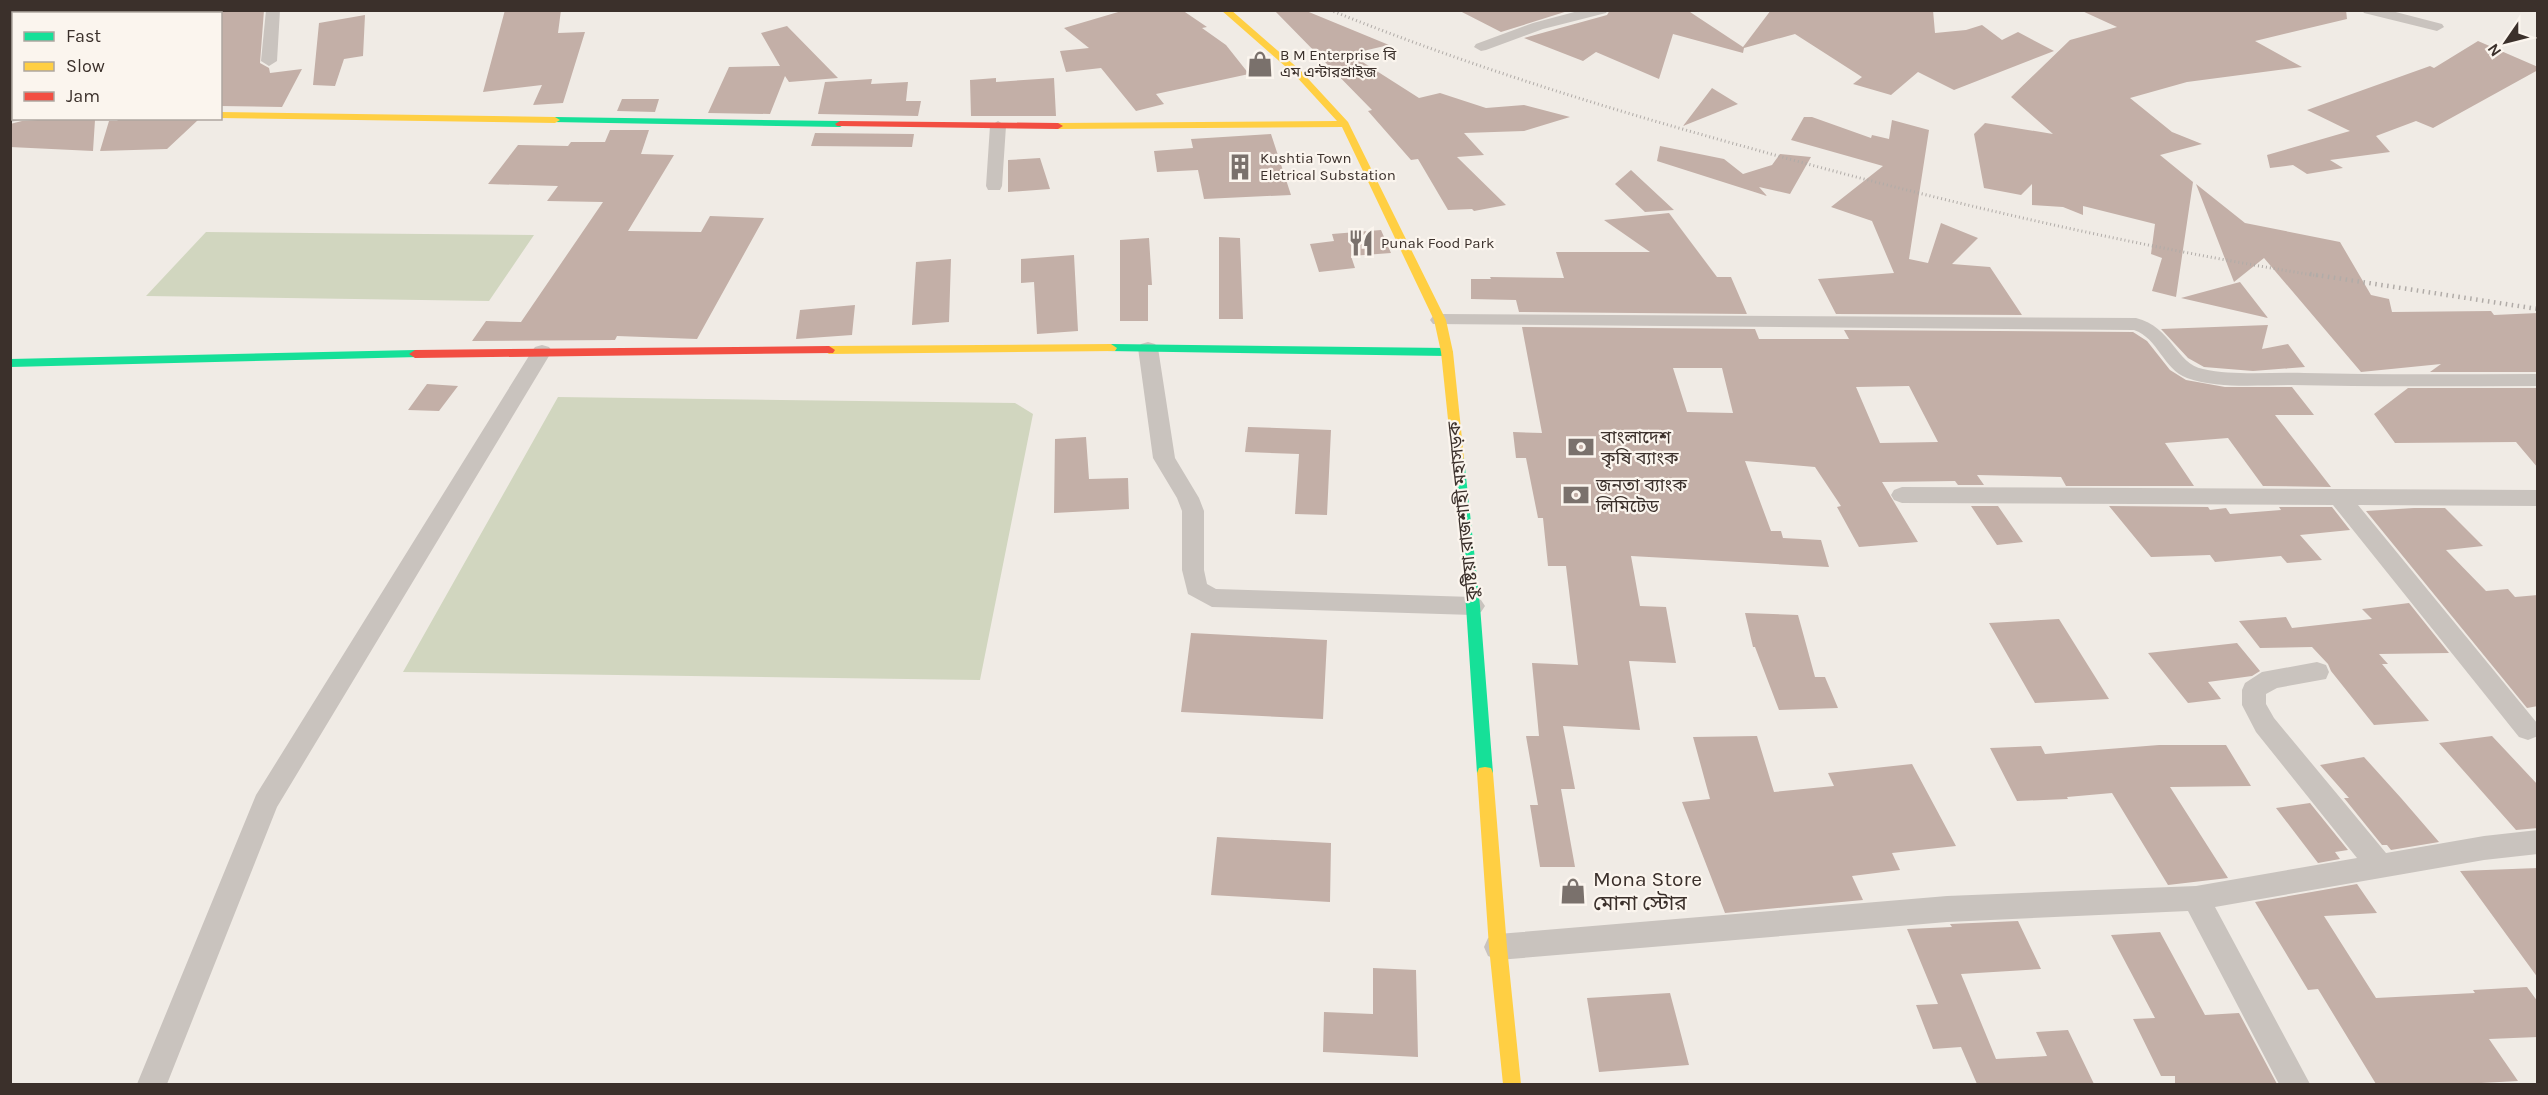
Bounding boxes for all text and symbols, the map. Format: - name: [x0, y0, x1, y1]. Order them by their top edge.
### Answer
- legend: [12, 12, 222, 120]
- north arrow: [2476, 12, 2536, 72]
- text: Fast: [66, 25, 101, 47]
- text: N: [2483, 40, 2505, 60]
- place label: B M Enterprise বি এম এন্টারপ্রাইজ: [1280, 46, 1397, 81]
- shop icon: B M Enterprise বি এম এন্টারপ্রাইজ: [1245, 49, 1275, 79]
- text: Slow: [66, 55, 105, 77]
- text: Jam: [66, 85, 100, 107]
- place label: Kushtia Town Eletrical Substation: [1260, 149, 1396, 184]
- building icon: Kushtia Town Eletrical Substation: [1225, 152, 1255, 182]
- restaurant icon: Punak Food Park: [1346, 228, 1376, 258]
- place label: Punak Food Park: [1381, 234, 1494, 252]
- street label: কুষ্টিয়া রাজশাহী মহাসড়ক: [1443, 420, 1483, 603]
- place label: বাংলাদেশ কৃষি ব্যাংক: [1600, 426, 1679, 469]
- bank icon: বাংলাদেশ কৃষি ব্যাংক: [1566, 432, 1596, 462]
- place label: জনতা ব্যাংক লিমিটেড: [1595, 474, 1687, 517]
- bank icon: জনতা ব্যাংক লিমিটেড: [1561, 480, 1591, 510]
- place label: Mona Store মোনা স্টোর: [1593, 867, 1702, 915]
- shop icon: Mona Store মোনা স্টোর: [1558, 876, 1588, 906]

